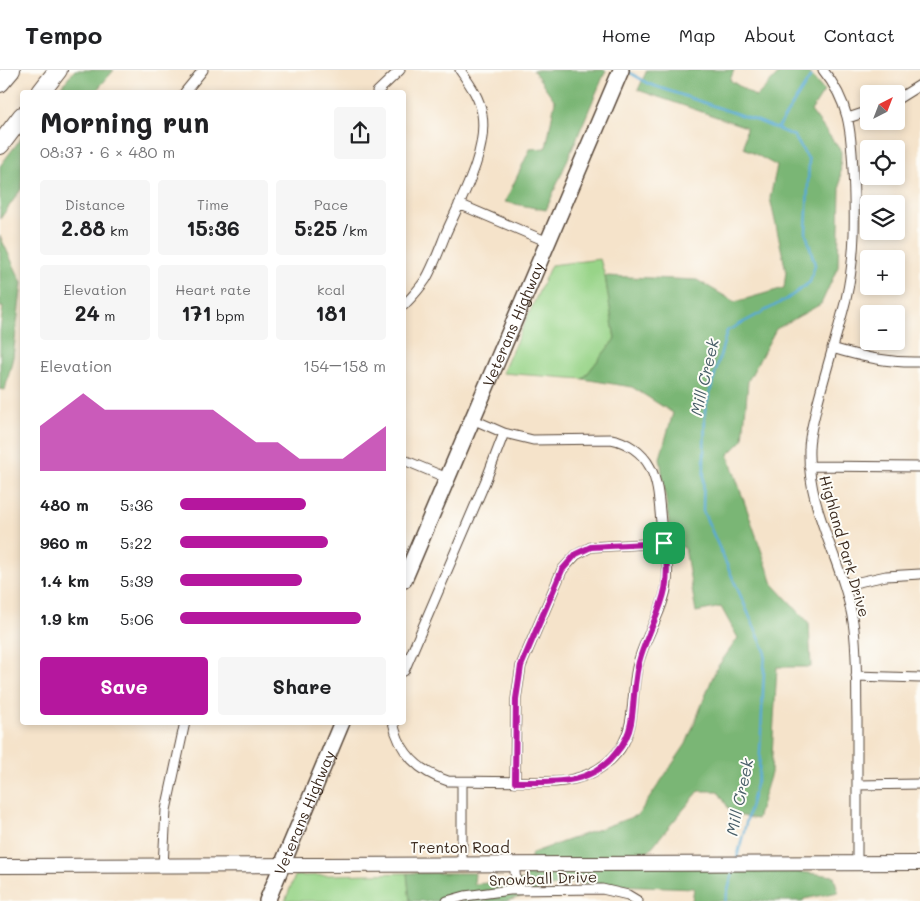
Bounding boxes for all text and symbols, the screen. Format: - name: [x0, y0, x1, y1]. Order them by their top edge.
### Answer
- text: Tempo: [25, 19, 102, 50]
- text: Home: [602, 23, 651, 47]
- text: Map: [679, 23, 715, 47]
- text: About: [743, 23, 796, 47]
- text: Contact: [824, 23, 895, 47]
- north arrow: [860, 85, 905, 130]
- map controls: [860, 85, 905, 350]
- text: Morning run: [40, 104, 209, 140]
- button: share: [334, 107, 386, 159]
- button: locate: [860, 140, 905, 185]
- text: 08:37 · 6 × 480 m: [40, 141, 175, 162]
- text: Distance: [65, 195, 125, 214]
- text: Time: [197, 195, 229, 214]
- text: Pace: [314, 195, 348, 214]
- button: layers: [860, 195, 905, 240]
- text: 2.88: [61, 214, 106, 241]
- text: 15:36: [186, 214, 240, 241]
- text: 5:25: [294, 214, 337, 241]
- text: km: [106, 221, 129, 240]
- text: /km: [337, 221, 368, 240]
- button: +: [860, 250, 905, 295]
- street label: Veterans Highway: [478, 259, 548, 390]
- text: Elevation: [64, 280, 126, 299]
- text: Heart rate: [175, 280, 251, 299]
- text: kcal: [317, 280, 345, 299]
- text: 24: [75, 299, 100, 326]
- text: 171: [181, 299, 212, 326]
- text: 181: [315, 299, 347, 326]
- button: −: [860, 305, 905, 350]
- text: m: [100, 306, 115, 325]
- text: bpm: [212, 306, 245, 325]
- water label: Mill Creek: [685, 336, 723, 418]
- text: Elevation: [40, 355, 112, 376]
- text: 154–158 m: [303, 355, 386, 376]
- street label: Highland Park Drive: [815, 473, 875, 619]
- text: 480 m: [40, 494, 89, 515]
- text: 5:36: [120, 494, 153, 515]
- pin: [643, 522, 685, 564]
- icon: arrive: [650, 529, 678, 557]
- text: 960 m: [40, 532, 88, 553]
- text: 5:22: [120, 532, 152, 553]
- text: 1.4 km: [40, 570, 89, 591]
- text: 5:39: [120, 570, 153, 591]
- text: 1.9 km: [40, 608, 89, 629]
- text: 5:06: [120, 608, 154, 629]
- button: Save: [40, 657, 208, 715]
- button: Share: [218, 657, 386, 715]
- street label: Veterans Highway: [269, 747, 339, 878]
- water label: Mill Creek: [721, 756, 758, 838]
- street label: Trenton Road: [410, 837, 510, 857]
- street label: Snowball Drive: [489, 866, 597, 890]

